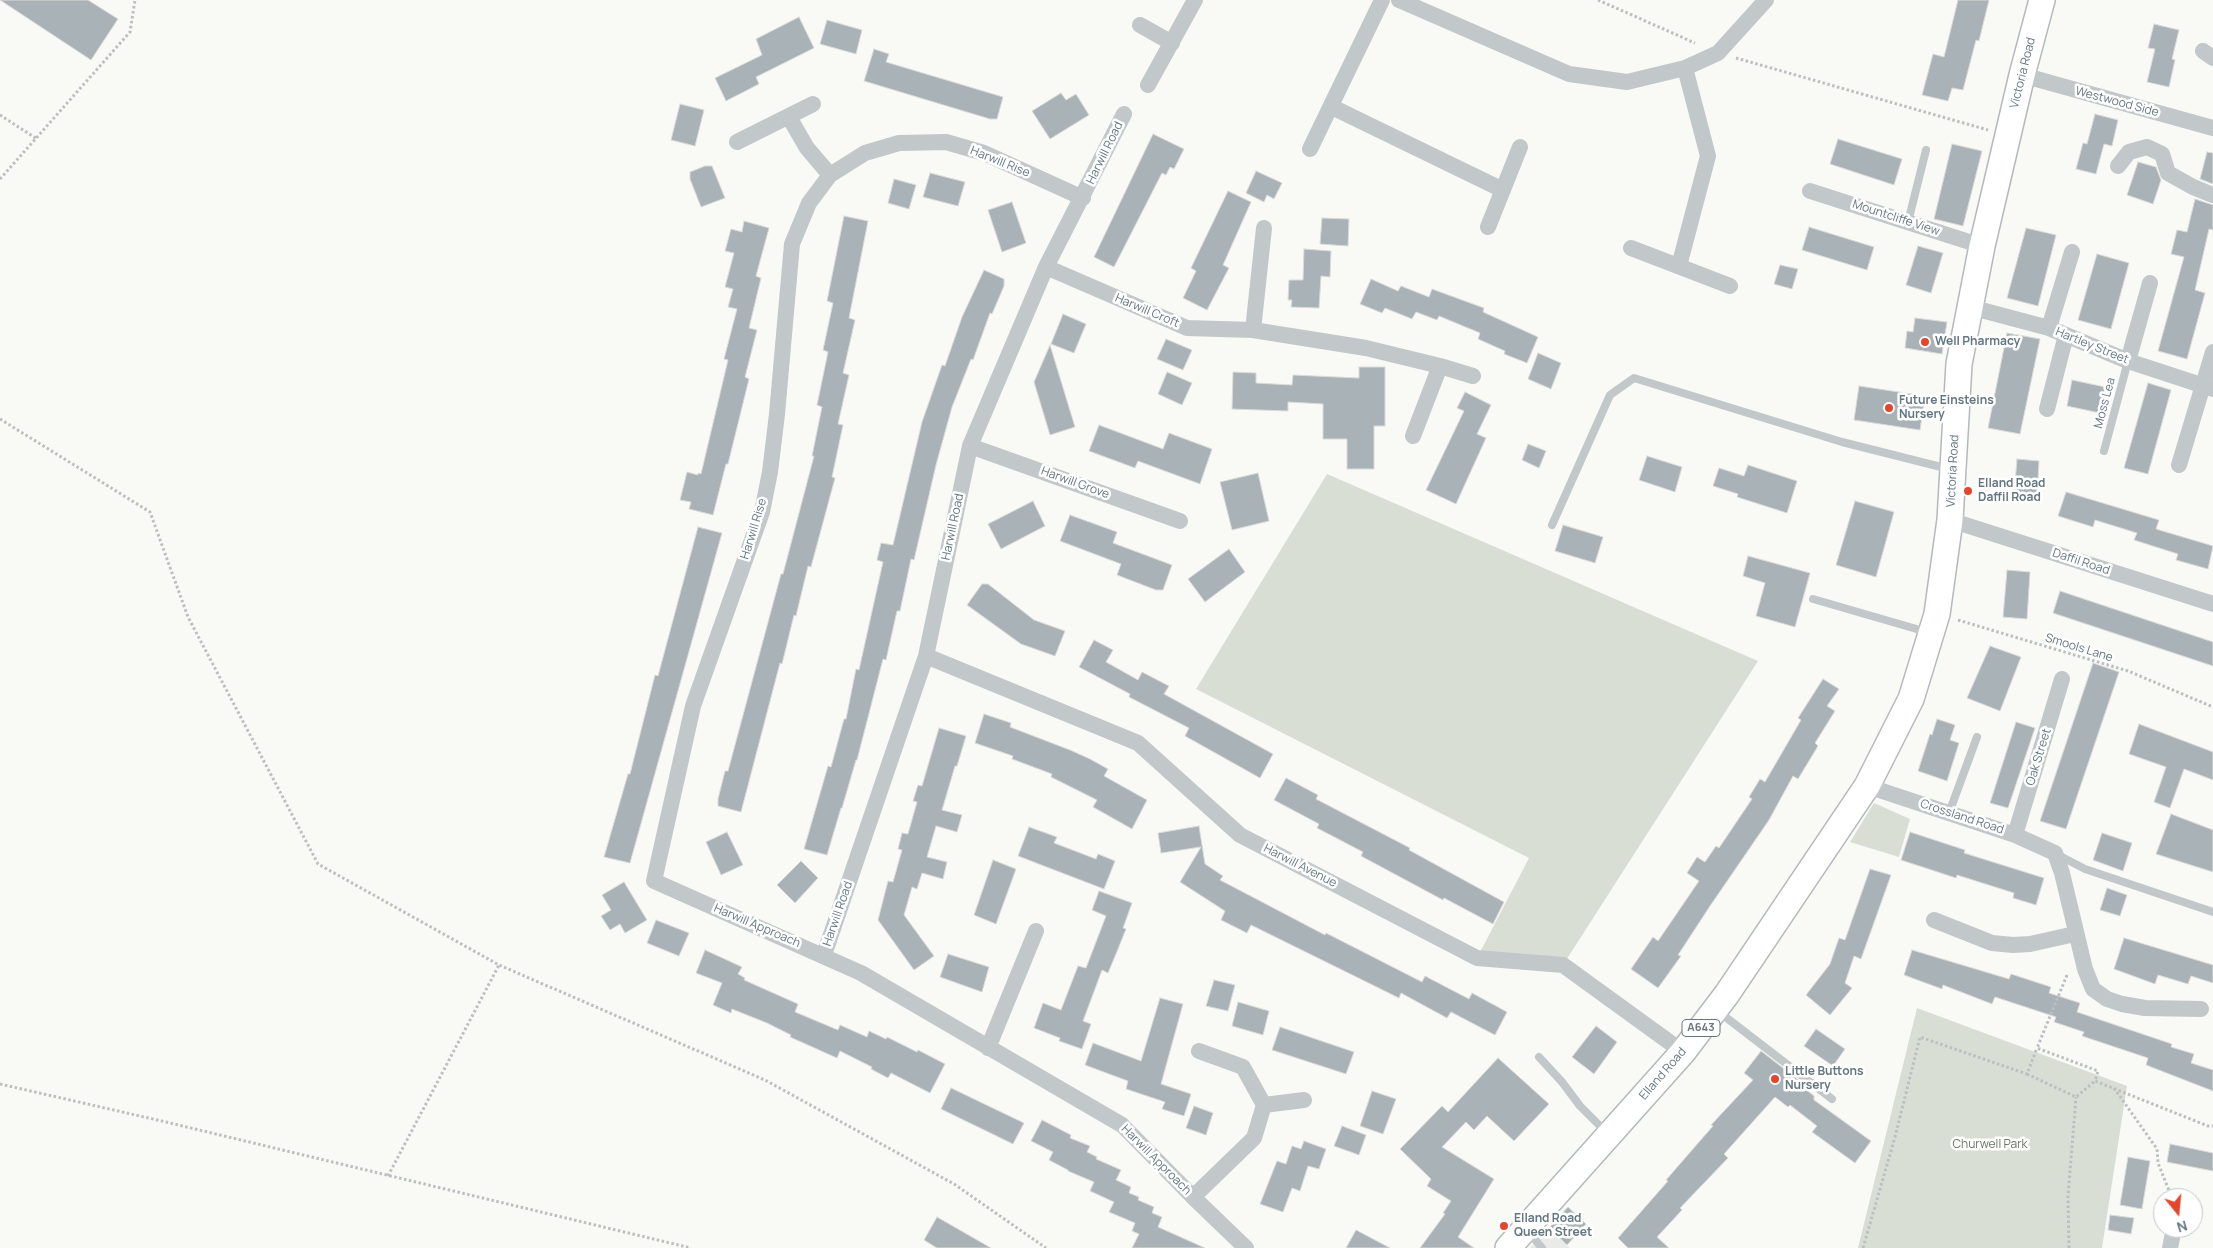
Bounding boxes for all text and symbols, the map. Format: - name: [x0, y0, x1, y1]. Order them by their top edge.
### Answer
- street label: Victoria Road: [2007, 36, 2039, 110]
- street label: Westwood Side: [2074, 84, 2160, 120]
- street label: Harwill Road: [1084, 119, 1126, 187]
- street label: Harwill Rise: [968, 144, 1032, 180]
- street label: Mountcliffe View: [1851, 197, 1941, 239]
- street label: Harwill Croft: [1113, 291, 1181, 331]
- street label: Hartley Street: [2053, 325, 2131, 367]
- place label: Well Pharmacy: [1935, 335, 2020, 349]
- marker: Well Pharmacy: [1919, 336, 1931, 348]
- street label: Moss Lea: [2091, 376, 2119, 430]
- place label: Future Einsteins Nursery: [1899, 394, 1994, 422]
- marker: Future Einsteins Nursery: [1883, 402, 1895, 414]
- street label: Victoria Road: [1944, 434, 1962, 508]
- street label: Harwill Grove: [1039, 464, 1111, 502]
- place label: Elland Road Daffil Road: [1978, 477, 2046, 505]
- marker: Elland Road Daffil Road: [1962, 485, 1974, 497]
- street label: Harwill Road: [939, 492, 967, 562]
- street label: Harwill Rise: [738, 497, 770, 561]
- street label: Daffil Road: [2051, 546, 2111, 578]
- street label: Smools Lane: [2043, 631, 2115, 665]
- street label: Oak Street: [2023, 727, 2055, 787]
- street label: Crossland Road: [1918, 797, 2006, 837]
- street label: Harwill Avenue: [1261, 841, 1339, 891]
- street label: Harwill Road: [820, 880, 856, 948]
- street label: Harwill Approach: [711, 901, 803, 951]
- road number: A643: [1682, 1020, 1720, 1036]
- street label: Elland Road: [1637, 1045, 1689, 1103]
- place label: Little Buttons Nursery: [1785, 1065, 1864, 1093]
- marker: Little Buttons Nursery: [1769, 1073, 1781, 1085]
- street label: Harwill Approach: [1118, 1122, 1194, 1198]
- park label: Churwell Park: [1952, 1138, 2028, 1152]
- north arrow: [2153, 1188, 2203, 1238]
- place label: Elland Road Queen Street: [1514, 1212, 1592, 1240]
- text: N: [2175, 1216, 2190, 1237]
- marker: Elland Road Queen Street: [1498, 1220, 1510, 1232]

